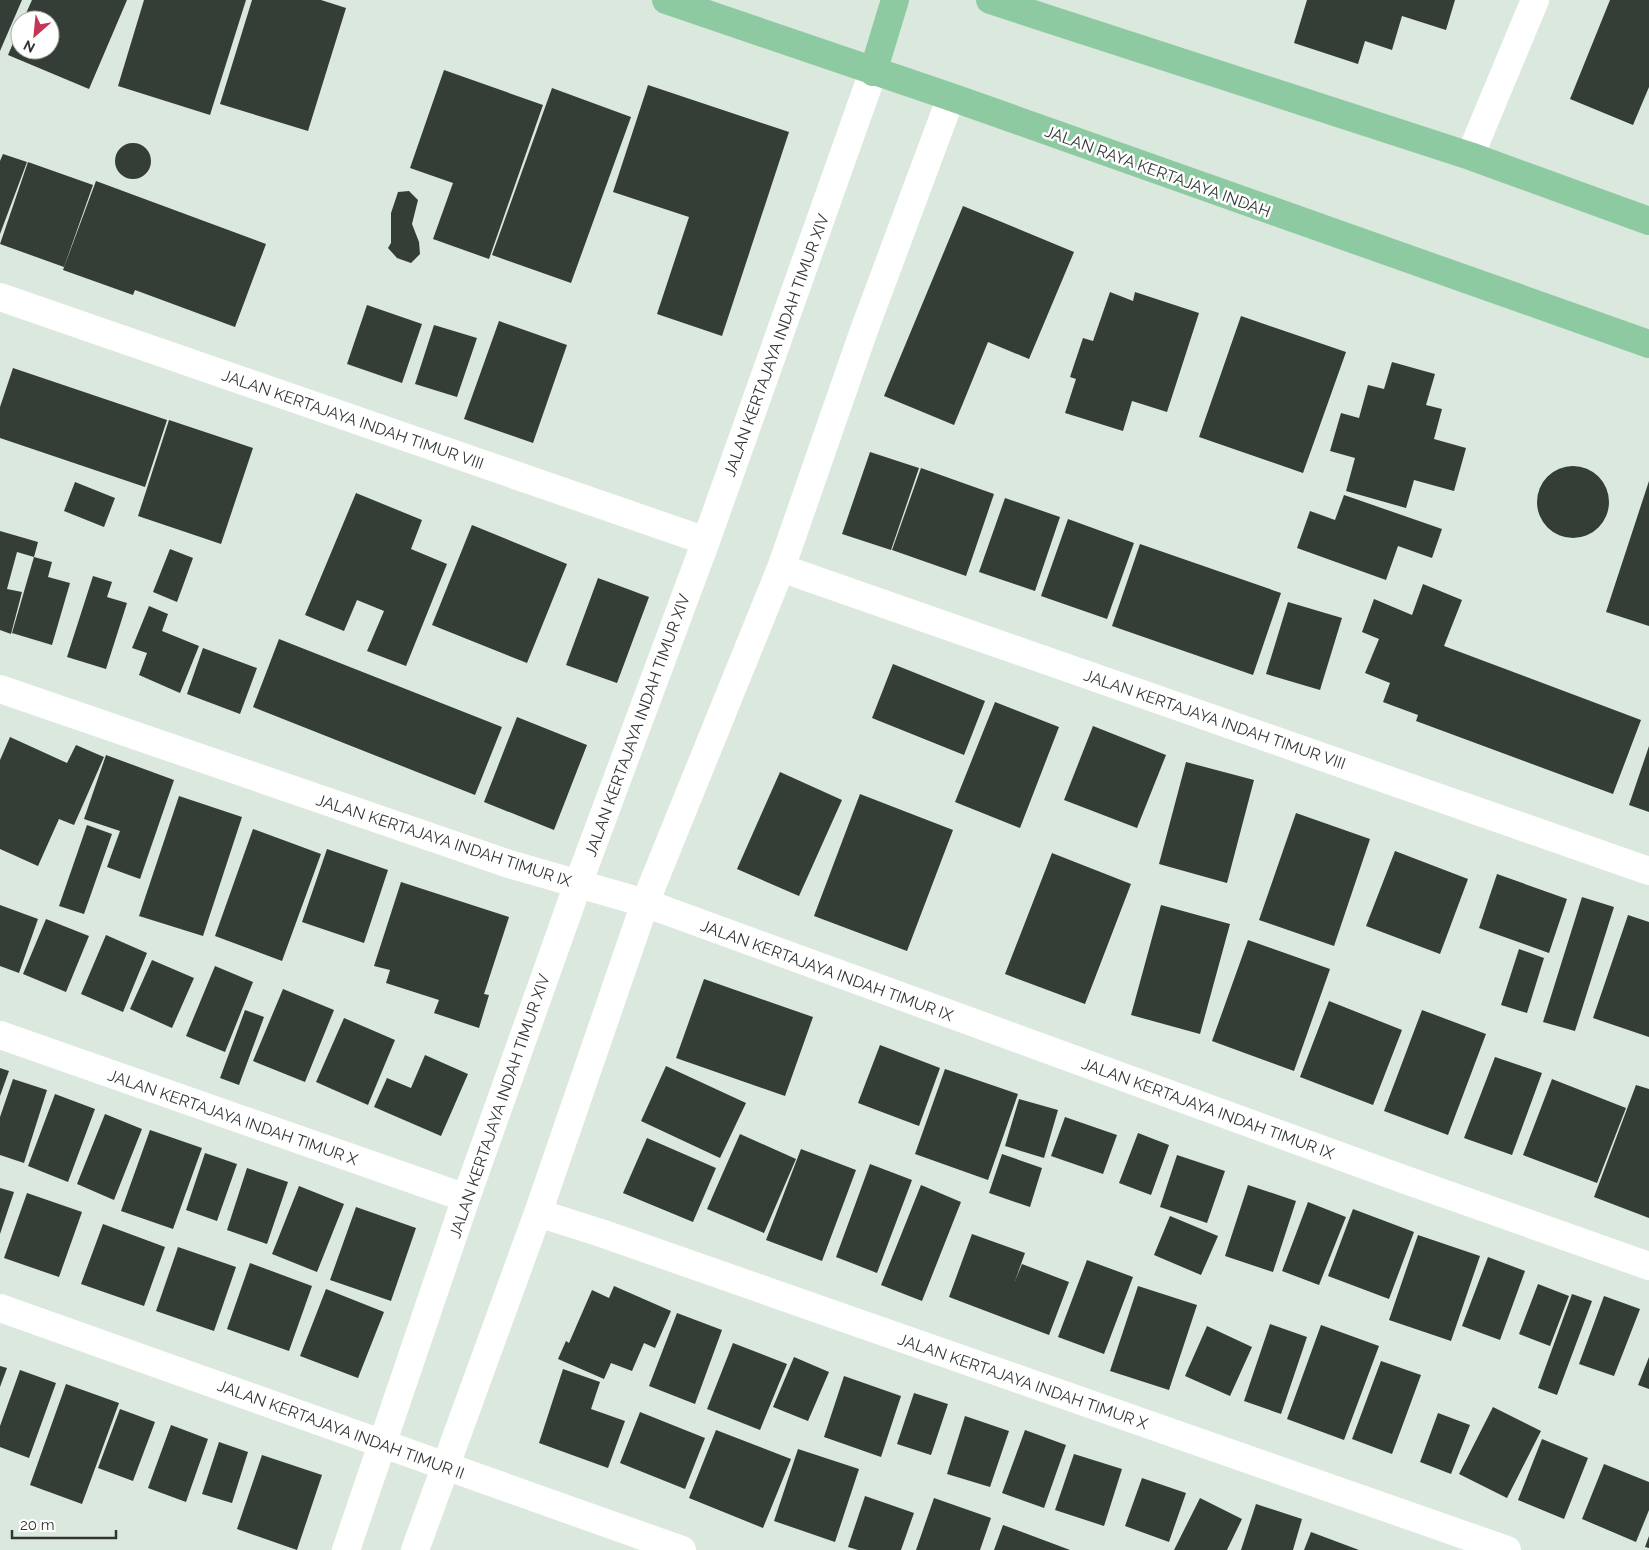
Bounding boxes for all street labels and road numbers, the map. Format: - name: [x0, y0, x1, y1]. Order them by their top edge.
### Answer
- street label: JALAN RAYA KERTAJAYA INDAH: [1042, 122, 1273, 221]
- street label: JALAN KERTAJAYA INDAH TIMUR XIV: [720, 211, 833, 479]
- street label: JALAN KERTAJAYA INDAH TIMUR VIII: [220, 366, 486, 473]
- street label: JALAN KERTAJAYA INDAH TIMUR XIV: [581, 591, 694, 859]
- street label: JALAN KERTAJAYA INDAH TIMUR VIII: [1082, 666, 1348, 773]
- street label: JALAN KERTAJAYA INDAH TIMUR IX: [314, 790, 575, 891]
- street label: JALAN KERTAJAYA INDAH TIMUR IX: [698, 916, 956, 1025]
- street label: JALAN KERTAJAYA INDAH TIMUR XIV: [445, 972, 554, 1241]
- street label: JALAN KERTAJAYA INDAH TIMUR IX: [1079, 1054, 1337, 1163]
- street label: JALAN KERTAJAYA INDAH TIMUR X: [105, 1066, 361, 1170]
- street label: JALAN KERTAJAYA INDAH TIMUR X: [895, 1330, 1151, 1434]
- street label: JALAN KERTAJAYA INDAH TIMUR II: [215, 1376, 467, 1483]

